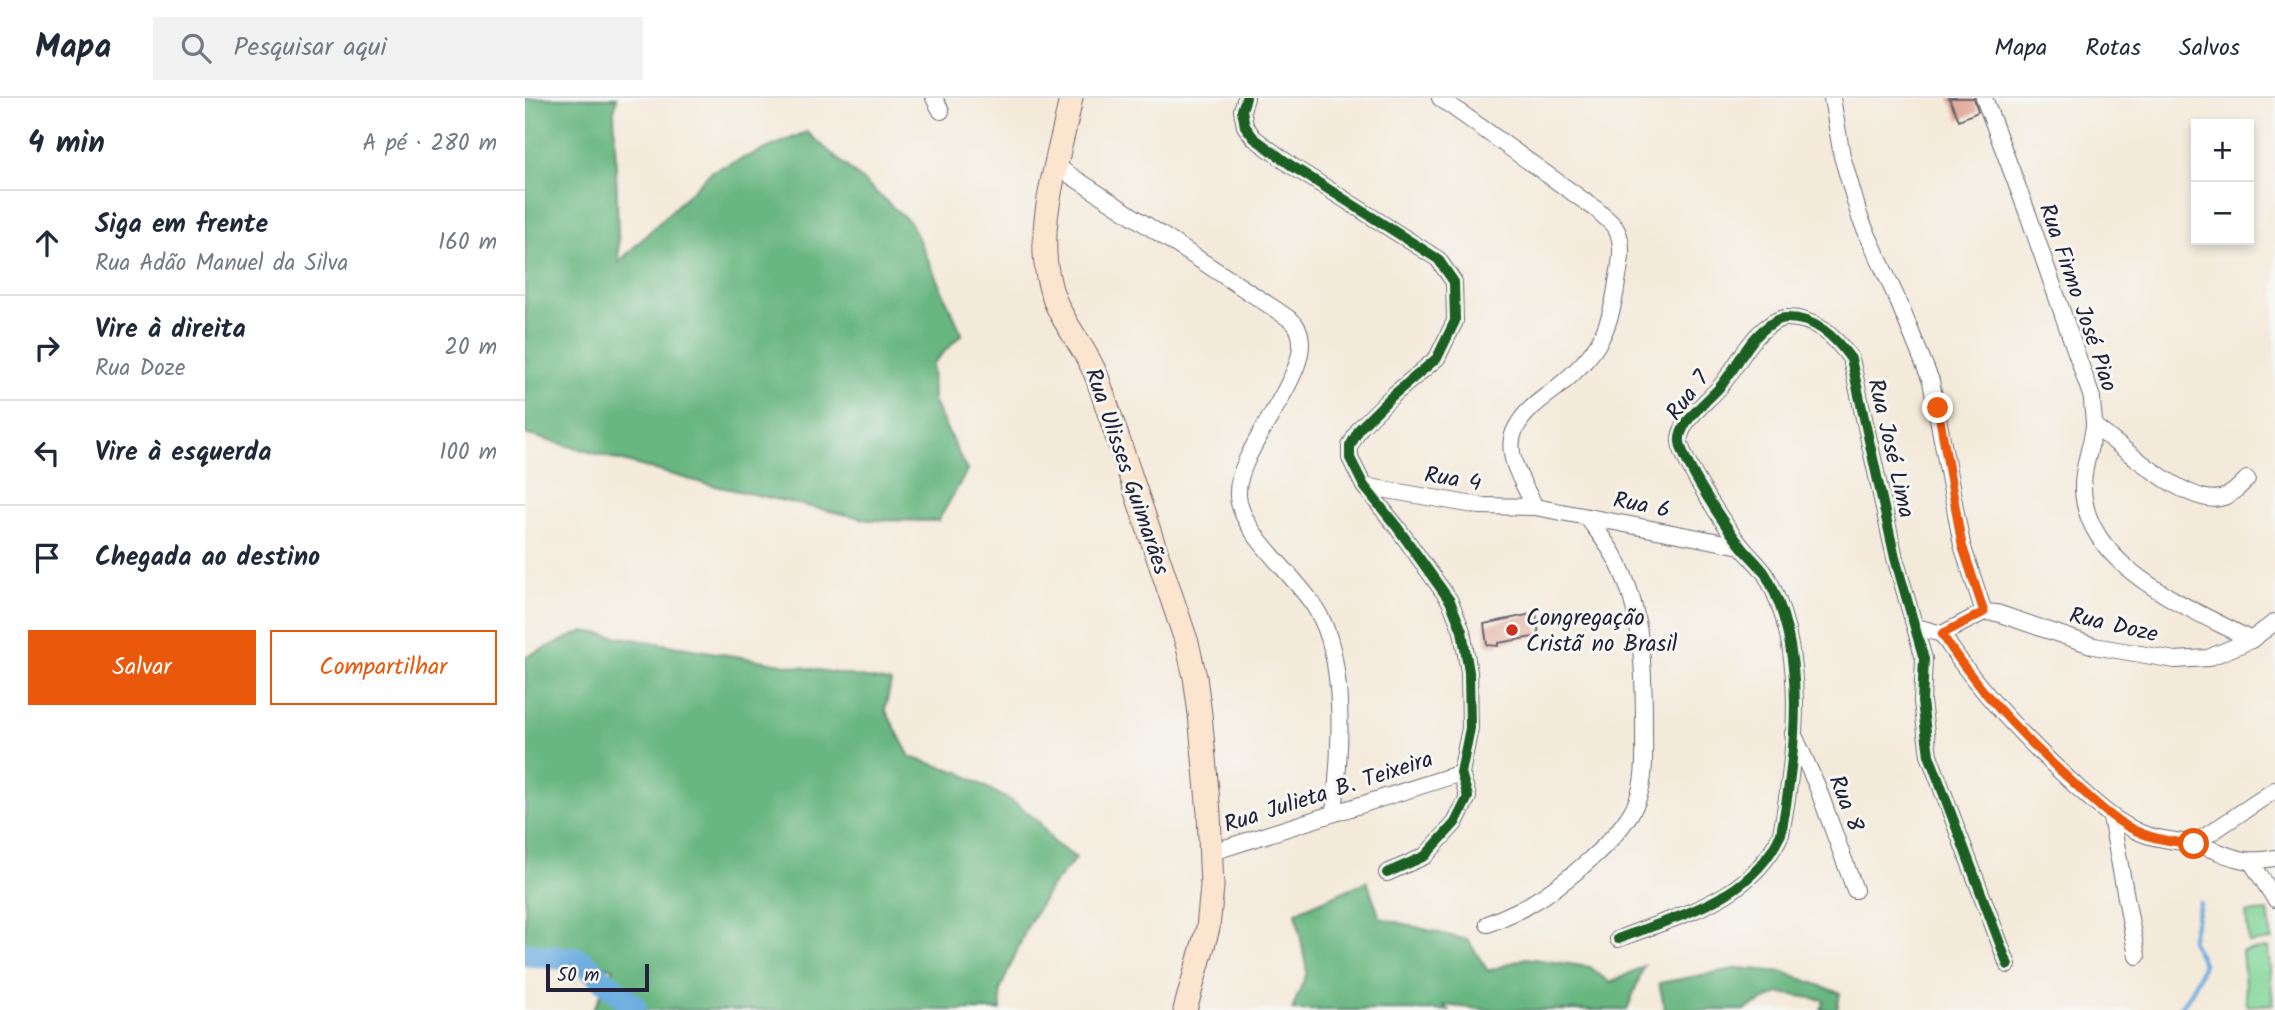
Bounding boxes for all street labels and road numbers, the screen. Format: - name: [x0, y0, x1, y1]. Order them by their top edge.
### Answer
- street label: Rua Firmo José Piao: [2028, 199, 2126, 397]
- street label: Rua 7: [1658, 362, 1720, 429]
- street label: Rua Ulisses Guimarães: [1074, 363, 1178, 580]
- street label: Rua José Lima: [1857, 375, 1924, 522]
- street label: Rua 4: [1422, 458, 1484, 502]
- street label: Rua 6: [1610, 483, 1673, 529]
- street label: Rua Doze: [2066, 598, 2162, 654]
- street label: Rua Julieta B. Teixeira: [1219, 742, 1438, 844]
- street label: Rua 8: [1818, 770, 1872, 838]

